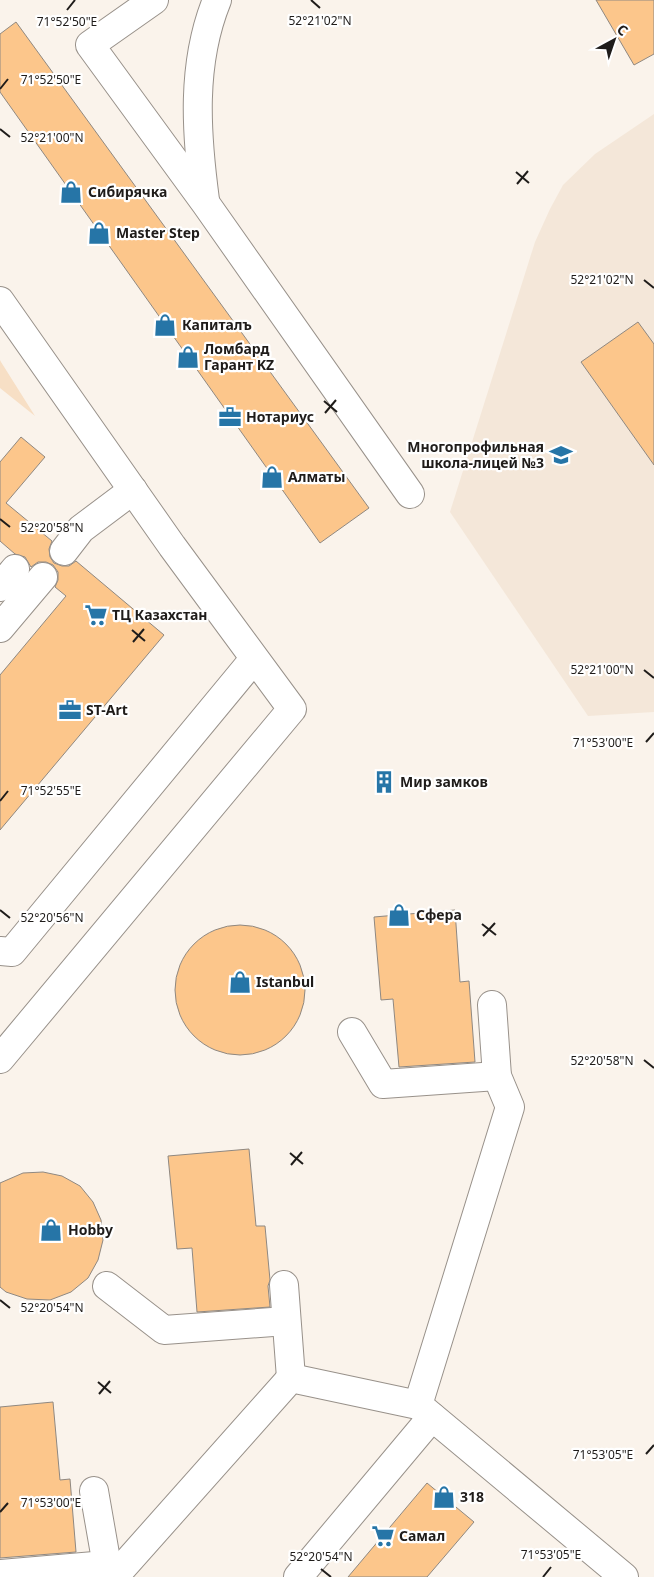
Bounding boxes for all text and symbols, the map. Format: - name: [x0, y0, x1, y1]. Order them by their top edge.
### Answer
- text: 52°21'02"N: [288, 12, 352, 29]
- text: 71°52'50"E: [37, 13, 97, 30]
- north arrow: [589, 15, 639, 65]
- text: С: [613, 19, 632, 40]
- text: 71°52'50"E: [21, 71, 81, 88]
- text: 52°21'00"N: [20, 129, 84, 146]
- shop icon: Сибирячка: [58, 179, 84, 205]
- place label: Сибирячка: [88, 182, 167, 201]
- shop icon: Master Step: [86, 220, 112, 246]
- place label: Master Step: [116, 223, 200, 242]
- text: 52°21'02"N: [570, 271, 634, 288]
- shop icon: Капиталъ: [152, 312, 178, 338]
- place label: Капиталъ: [182, 315, 252, 334]
- place label: Ломбард Гарант KZ: [204, 339, 274, 374]
- shop icon: Ломбард Гарант KZ: [175, 344, 201, 370]
- office icon: Нотариус: [217, 404, 243, 430]
- place label: Нотариус: [246, 407, 314, 426]
- place label: Многопрофильная школа-лицей №3: [407, 437, 544, 472]
- school or university icon: Многопрофильная школа-лицей №3: [548, 442, 574, 468]
- shop icon: Алматы: [259, 464, 285, 490]
- place label: Алматы: [288, 467, 345, 486]
- text: 52°20'58"N: [20, 519, 84, 536]
- supermarket icon: ТЦ Казахстан: [83, 602, 109, 628]
- place label: ТЦ Казахстан: [112, 605, 208, 624]
- text: 52°21'00"N: [570, 661, 634, 678]
- office icon: ST-Art: [57, 697, 83, 723]
- place label: ST-Art: [86, 700, 128, 719]
- text: 71°53'00"E: [573, 734, 633, 751]
- building icon: Мир замков: [371, 769, 397, 795]
- place label: Мир замков: [400, 772, 488, 791]
- text: 71°52'55"E: [21, 782, 81, 799]
- shop icon: Сфера: [386, 902, 412, 928]
- place label: Сфера: [416, 905, 462, 924]
- text: 52°20'56"N: [20, 909, 84, 926]
- shop icon: Istanbul: [227, 969, 253, 995]
- place label: Istanbul: [256, 972, 314, 991]
- text: 52°20'58"N: [570, 1052, 634, 1069]
- shop icon: Hobby: [38, 1217, 64, 1243]
- place label: Hobby: [68, 1220, 113, 1239]
- text: 52°20'54"N: [20, 1299, 84, 1316]
- text: 71°53'05"E: [573, 1446, 633, 1463]
- shop icon: 318: [431, 1484, 457, 1510]
- place label: 318: [460, 1487, 484, 1506]
- text: 71°53'00"E: [21, 1494, 81, 1511]
- supermarket icon: Самал: [370, 1523, 396, 1549]
- place label: Самал: [399, 1526, 445, 1545]
- text: 71°53'05"E: [521, 1546, 581, 1563]
- text: 52°20'54"N: [289, 1548, 353, 1565]

